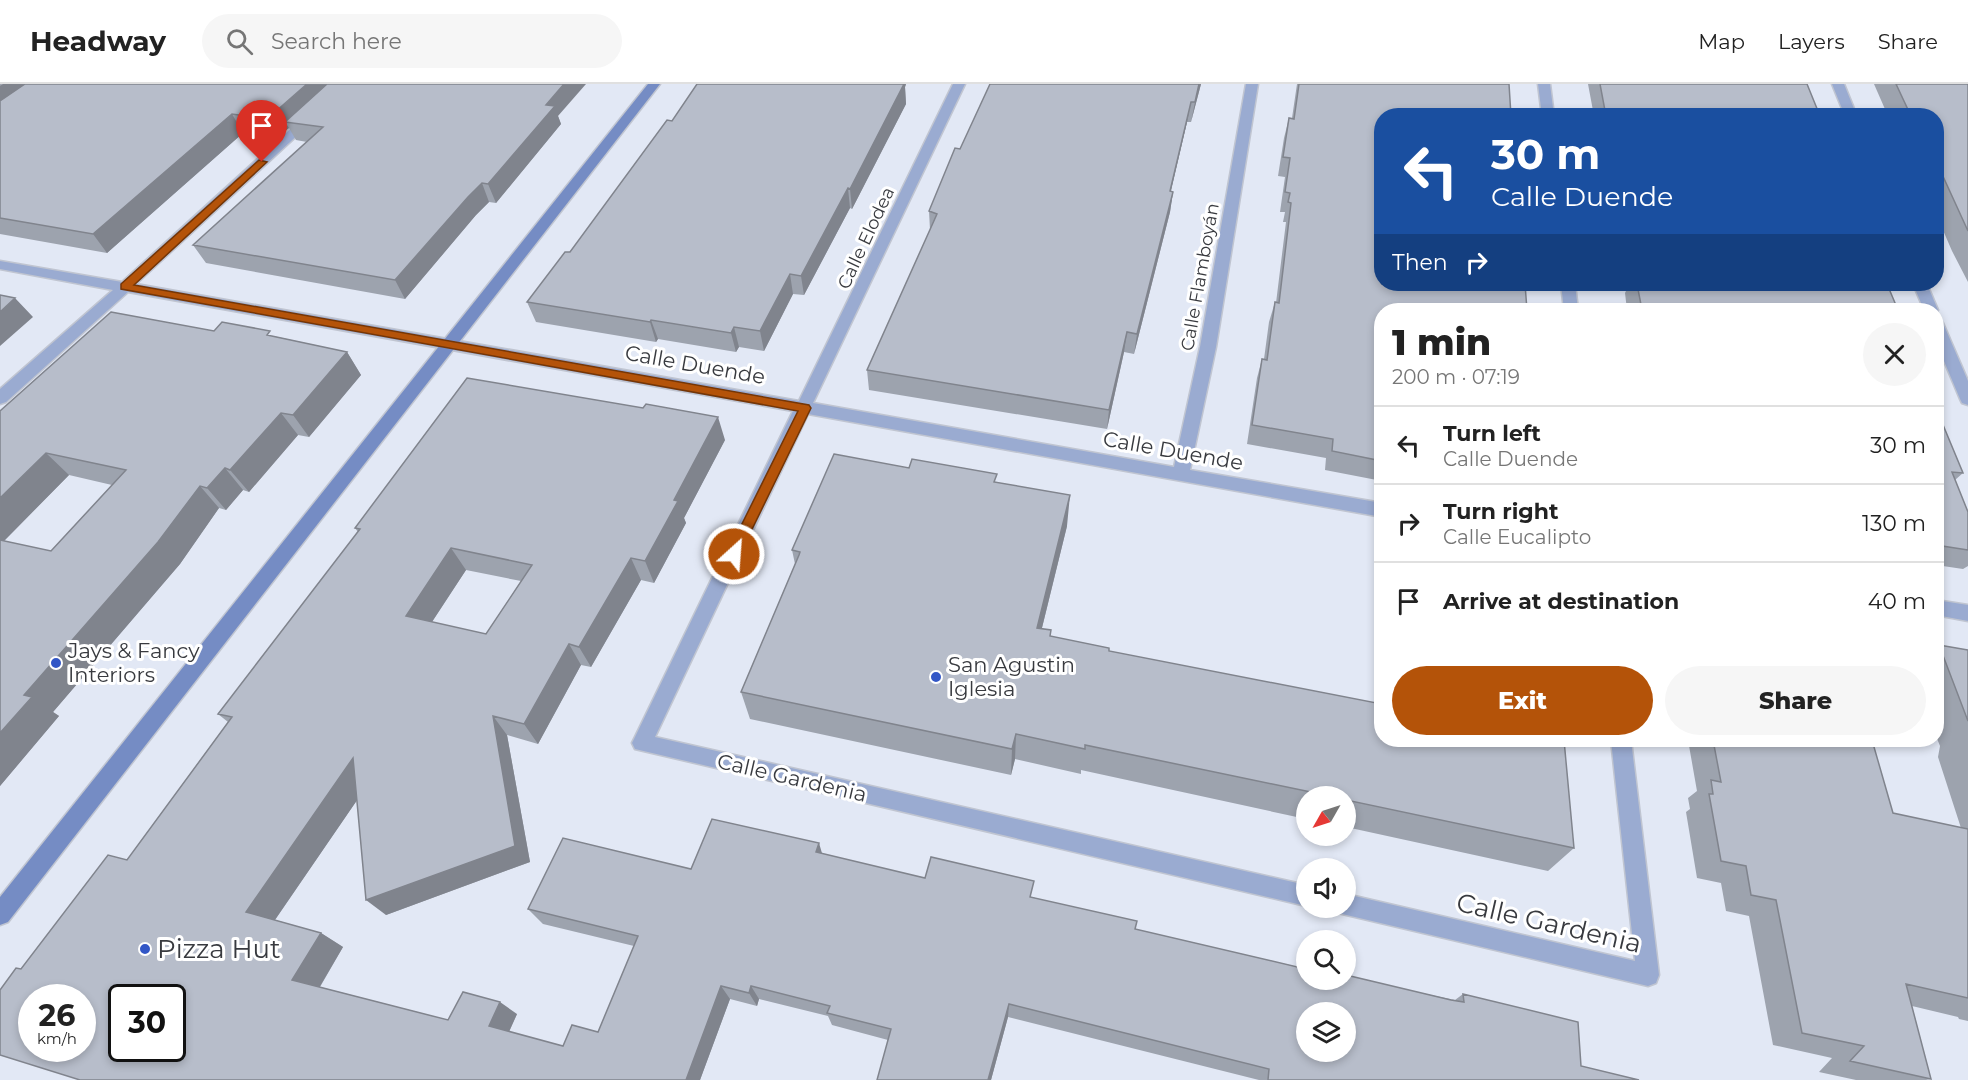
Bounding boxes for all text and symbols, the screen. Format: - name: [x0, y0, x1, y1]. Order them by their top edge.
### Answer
- search box: [202, 14, 622, 68]
- text: Headway: [30, 24, 166, 58]
- icon: search: [223, 25, 256, 58]
- text: Search here: [271, 28, 402, 55]
- text: Map: [1698, 29, 1745, 54]
- text: Layers: [1778, 29, 1845, 54]
- text: Share: [1878, 29, 1938, 54]
- pin: [236, 100, 287, 162]
- icon: arrive: [245, 109, 278, 142]
- text: 30 m: [1491, 128, 1600, 180]
- icon: left: [1392, 132, 1470, 210]
- text: Calle Duende: [1491, 180, 1673, 213]
- street label: Calle Elodea: [833, 183, 899, 293]
- street label: Calle Flamboyán: [1176, 201, 1224, 353]
- icon: right: [1460, 246, 1493, 279]
- text: Then: [1392, 249, 1448, 276]
- text: 1 min: [1392, 320, 1491, 364]
- button: close: [1863, 323, 1926, 386]
- street label: Calle Duende: [623, 340, 767, 389]
- text: 200 m · 07:19: [1392, 365, 1520, 389]
- text: Turn left: [1443, 420, 1541, 447]
- street label: Calle Duende: [1101, 426, 1245, 475]
- icon: left: [1392, 429, 1425, 462]
- text: 30 m: [1870, 432, 1926, 459]
- text: Calle Duende: [1443, 447, 1578, 471]
- text: Turn right: [1443, 498, 1558, 525]
- icon: right: [1392, 507, 1425, 540]
- text: 130 m: [1862, 510, 1926, 537]
- position arrow: [702, 522, 766, 586]
- text: Calle Eucalipto: [1443, 525, 1591, 549]
- icon: arrive: [1392, 585, 1425, 618]
- text: Arrive at destination: [1443, 588, 1679, 615]
- text: 40 m: [1868, 588, 1926, 615]
- place label: Jays & Fancy Interiors: [67, 638, 200, 687]
- place label: San Agustin Iglesia: [948, 652, 1075, 701]
- marker: Jays & Fancy Interiors: [49, 656, 63, 670]
- button: Exit: [1392, 666, 1653, 735]
- button: Share: [1665, 666, 1926, 735]
- marker: San Agustin Iglesia: [929, 670, 943, 684]
- street label: Calle Gardenia: [715, 748, 869, 807]
- north arrow: [1296, 786, 1356, 846]
- map controls: [1296, 786, 1356, 1062]
- button: sound: [1296, 858, 1356, 918]
- street label: Calle Gardenia: [1453, 886, 1645, 960]
- button: search: [1296, 930, 1356, 990]
- place label: Pizza Hut: [157, 933, 281, 965]
- marker: Pizza Hut: [138, 942, 152, 956]
- speed limit sign: 30: [108, 984, 186, 1062]
- text: 26: [39, 997, 75, 1034]
- button: layers: [1296, 1002, 1356, 1062]
- text: km/h: [37, 1029, 77, 1048]

